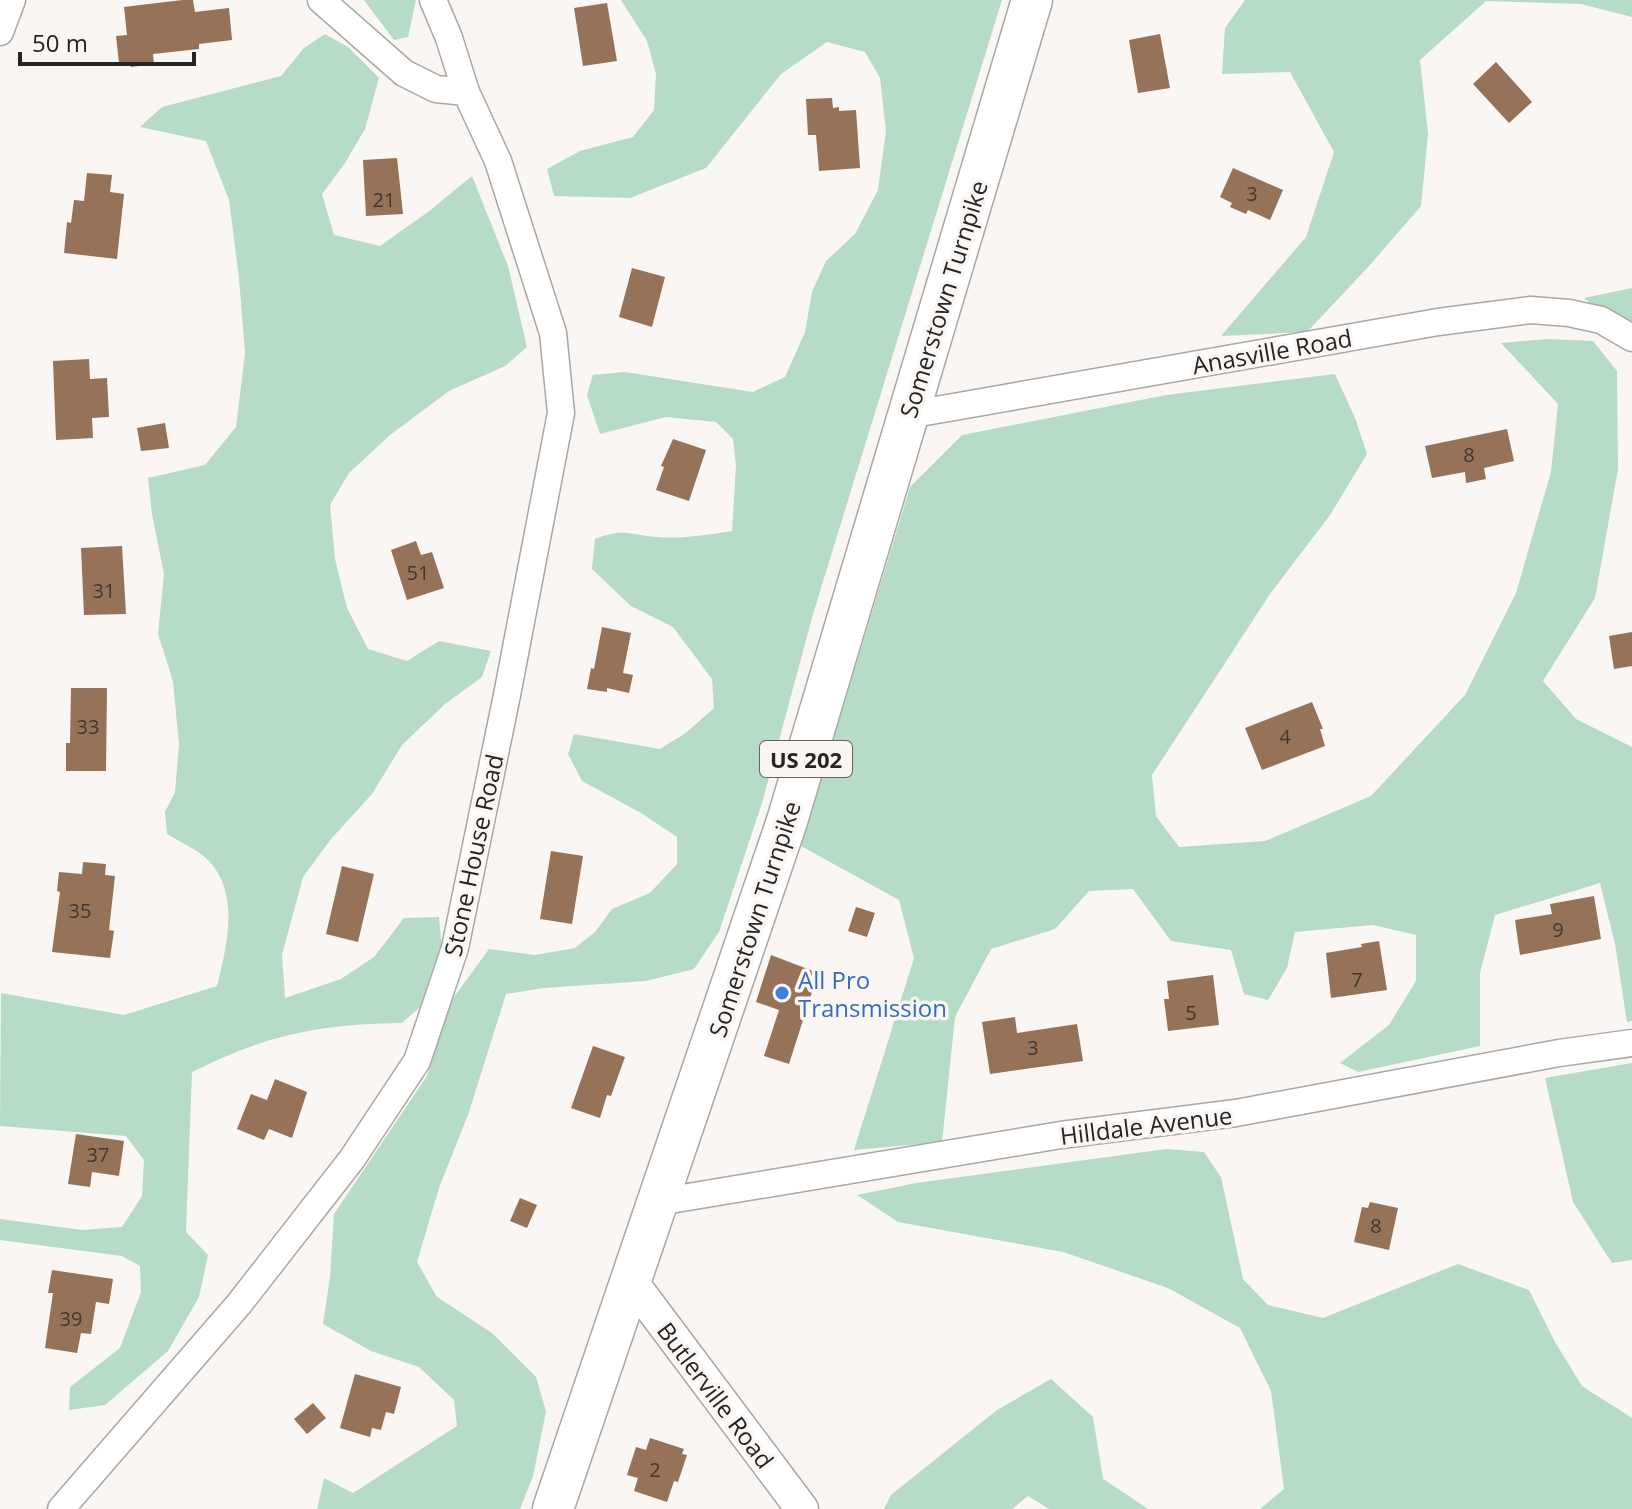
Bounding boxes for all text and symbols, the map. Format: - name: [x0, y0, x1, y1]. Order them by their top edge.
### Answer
- scale bar: [20, 16, 194, 66]
- text: 50 m: [32, 26, 88, 59]
- street label: Somerstown Turnpike: [891, 176, 995, 422]
- house number: 3: [1246, 180, 1258, 207]
- house number: 21: [373, 186, 395, 213]
- street label: Anasville Road: [1189, 321, 1355, 381]
- house number: 8: [1463, 441, 1475, 468]
- house number: 51: [407, 559, 429, 586]
- house number: 31: [93, 577, 115, 604]
- house number: 33: [77, 713, 99, 740]
- house number: 4: [1279, 723, 1291, 750]
- road number: US 202: [760, 741, 852, 777]
- street label: Stone House Road: [435, 751, 511, 959]
- street label: Somerstown Turnpike: [700, 797, 808, 1041]
- house number: 35: [69, 897, 91, 924]
- house number: 9: [1552, 916, 1564, 943]
- place label: All Pro Transmission: [798, 963, 947, 1024]
- house number: 7: [1351, 966, 1363, 993]
- marker: All Pro Transmission: [773, 984, 791, 1002]
- house number: 5: [1185, 999, 1197, 1026]
- house number: 3: [1027, 1034, 1039, 1061]
- street label: Hilldale Avenue: [1058, 1098, 1234, 1152]
- house number: 37: [87, 1141, 109, 1168]
- house number: 8: [1370, 1212, 1382, 1239]
- house number: 39: [60, 1305, 82, 1332]
- street label: Butlerville Road: [650, 1315, 782, 1475]
- house number: 2: [649, 1456, 661, 1483]

